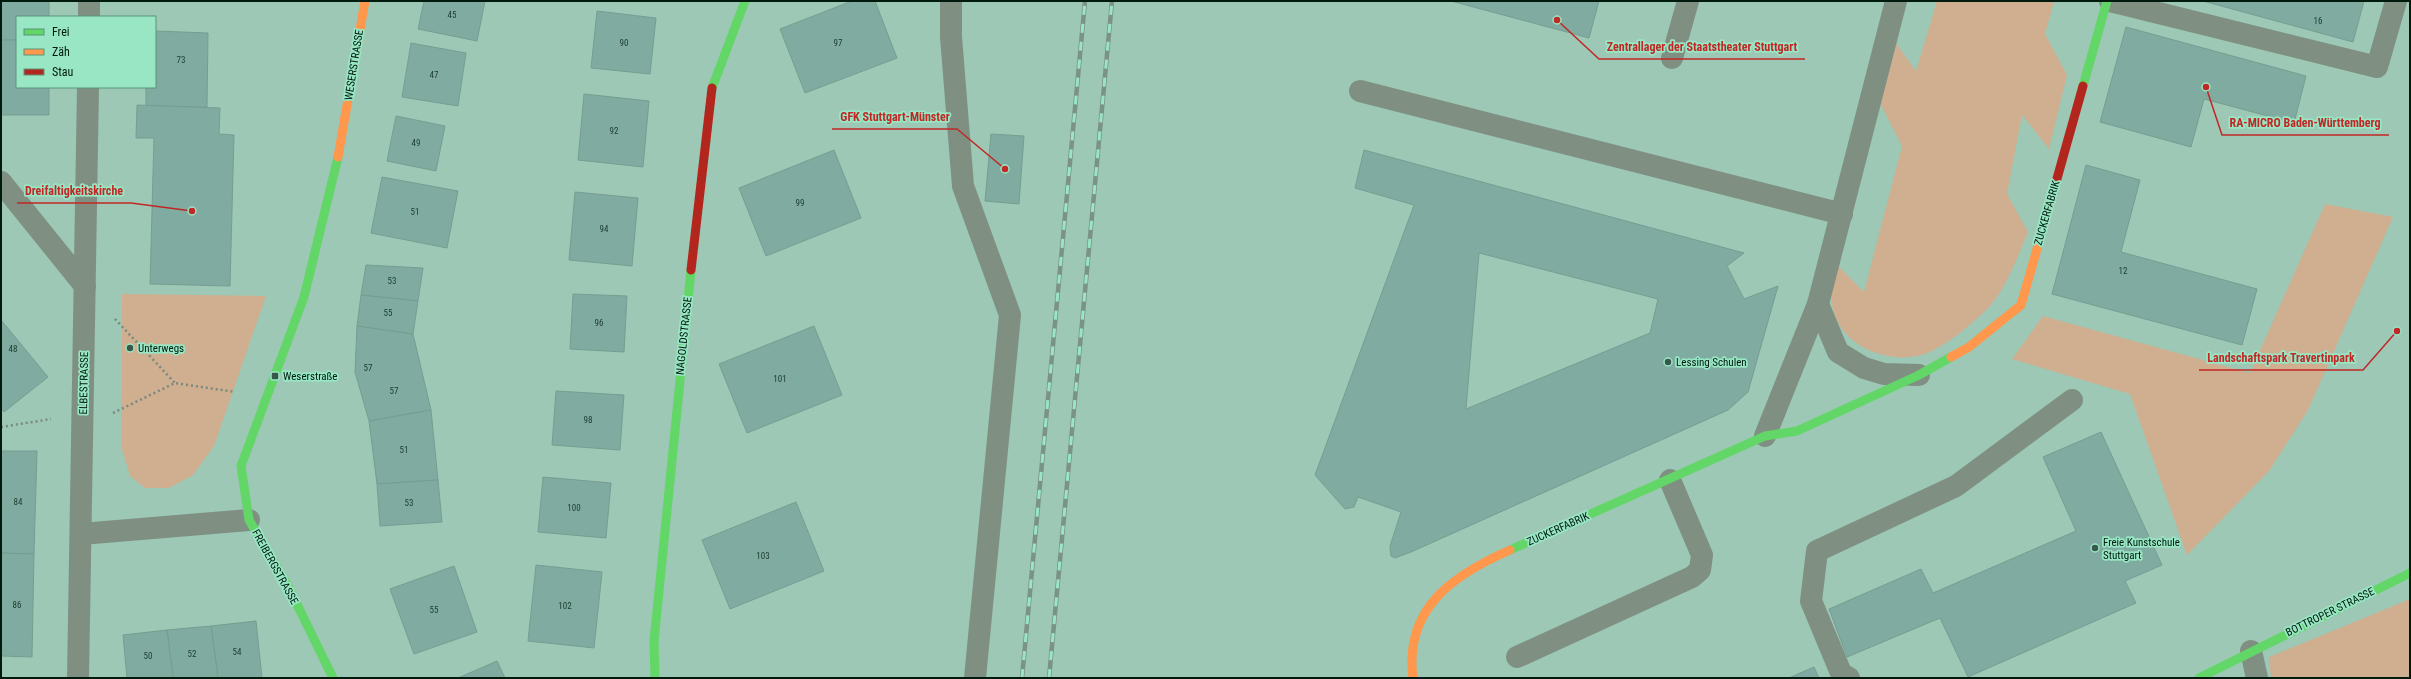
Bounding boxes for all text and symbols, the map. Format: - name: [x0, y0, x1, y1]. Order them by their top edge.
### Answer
- house number: 45: [448, 10, 457, 20]
- legend: [16, 16, 156, 88]
- house number: 16: [2314, 16, 2322, 26]
- text: Frei: [52, 25, 70, 39]
- street label: WESERSTRASSE: [342, 28, 366, 101]
- callout: Zentrallager der Staatstheater Stuttgart: [1599, 35, 1805, 59]
- house number: 90: [620, 38, 628, 48]
- house number: 97: [834, 38, 843, 48]
- text: Zentrallager der Staatstheater Stuttgart: [1607, 40, 1798, 54]
- text: Zäh: [52, 45, 70, 59]
- house number: 73: [177, 55, 185, 65]
- text: Stau: [52, 65, 74, 79]
- house number: 47: [430, 70, 439, 80]
- callout: GFK Stuttgart-Münster: [832, 105, 957, 129]
- text: GFK Stuttgart-Münster: [840, 110, 950, 124]
- callout: RA-MICRO Baden-Württemberg: [2222, 111, 2389, 135]
- text: RA-MICRO Baden-Württemberg: [2230, 116, 2380, 130]
- house number: 92: [610, 126, 619, 136]
- house number: 49: [412, 138, 420, 148]
- callout: Dreifaltigkeitskirche: [17, 179, 131, 203]
- street label: ZUCKERFABRIK: [2032, 179, 2062, 247]
- text: Dreifaltigkeitskirche: [25, 184, 123, 198]
- house number: 99: [796, 198, 804, 208]
- house number: 51: [411, 207, 419, 217]
- house number: 94: [600, 224, 609, 234]
- house number: 12: [2119, 266, 2128, 276]
- house number: 53: [388, 276, 396, 286]
- street label: NAGOLDSTRASSE: [673, 296, 695, 376]
- house number: 55: [384, 308, 393, 318]
- house number: 96: [595, 318, 603, 328]
- place label: Unterwegs: [138, 342, 184, 355]
- marker: Unterwegs: [125, 343, 135, 353]
- house number: 48: [9, 344, 17, 354]
- callout: Landschaftspark Travertinpark: [2199, 346, 2363, 370]
- street label: ELBESTRASSE: [77, 351, 91, 414]
- text: Landschaftspark Travertinpark: [2207, 351, 2355, 365]
- place label: Lessing Schulen: [1676, 356, 1747, 369]
- marker: Lessing Schulen: [1663, 357, 1673, 367]
- house number: 57: [364, 363, 373, 373]
- place label: Weserstraße: [283, 370, 337, 383]
- marker: Weserstraße: [270, 371, 280, 381]
- house number: 101: [773, 374, 787, 384]
- house number: 57: [390, 386, 399, 396]
- house number: 98: [584, 415, 592, 425]
- house number: 51: [400, 445, 408, 455]
- house number: 84: [14, 497, 23, 507]
- house number: 53: [405, 498, 413, 508]
- house number: 100: [567, 503, 581, 513]
- street label: ZUCKERFABRIK: [1525, 509, 1591, 549]
- street label: FREIBERGSTRASSE: [249, 527, 301, 607]
- place label: Freie Kunstschule Stuttgart: [2103, 536, 2180, 562]
- marker: Freie Kunstschule Stuttgart: [2090, 543, 2100, 553]
- house number: 103: [756, 551, 770, 561]
- street label: BOTTROPER STRASSE: [2284, 585, 2377, 639]
- house number: 86: [13, 600, 21, 610]
- house number: 102: [558, 601, 572, 611]
- house number: 55: [430, 605, 439, 615]
- house number: 54: [233, 647, 242, 657]
- house number: 52: [188, 649, 197, 659]
- house number: 50: [144, 651, 152, 661]

